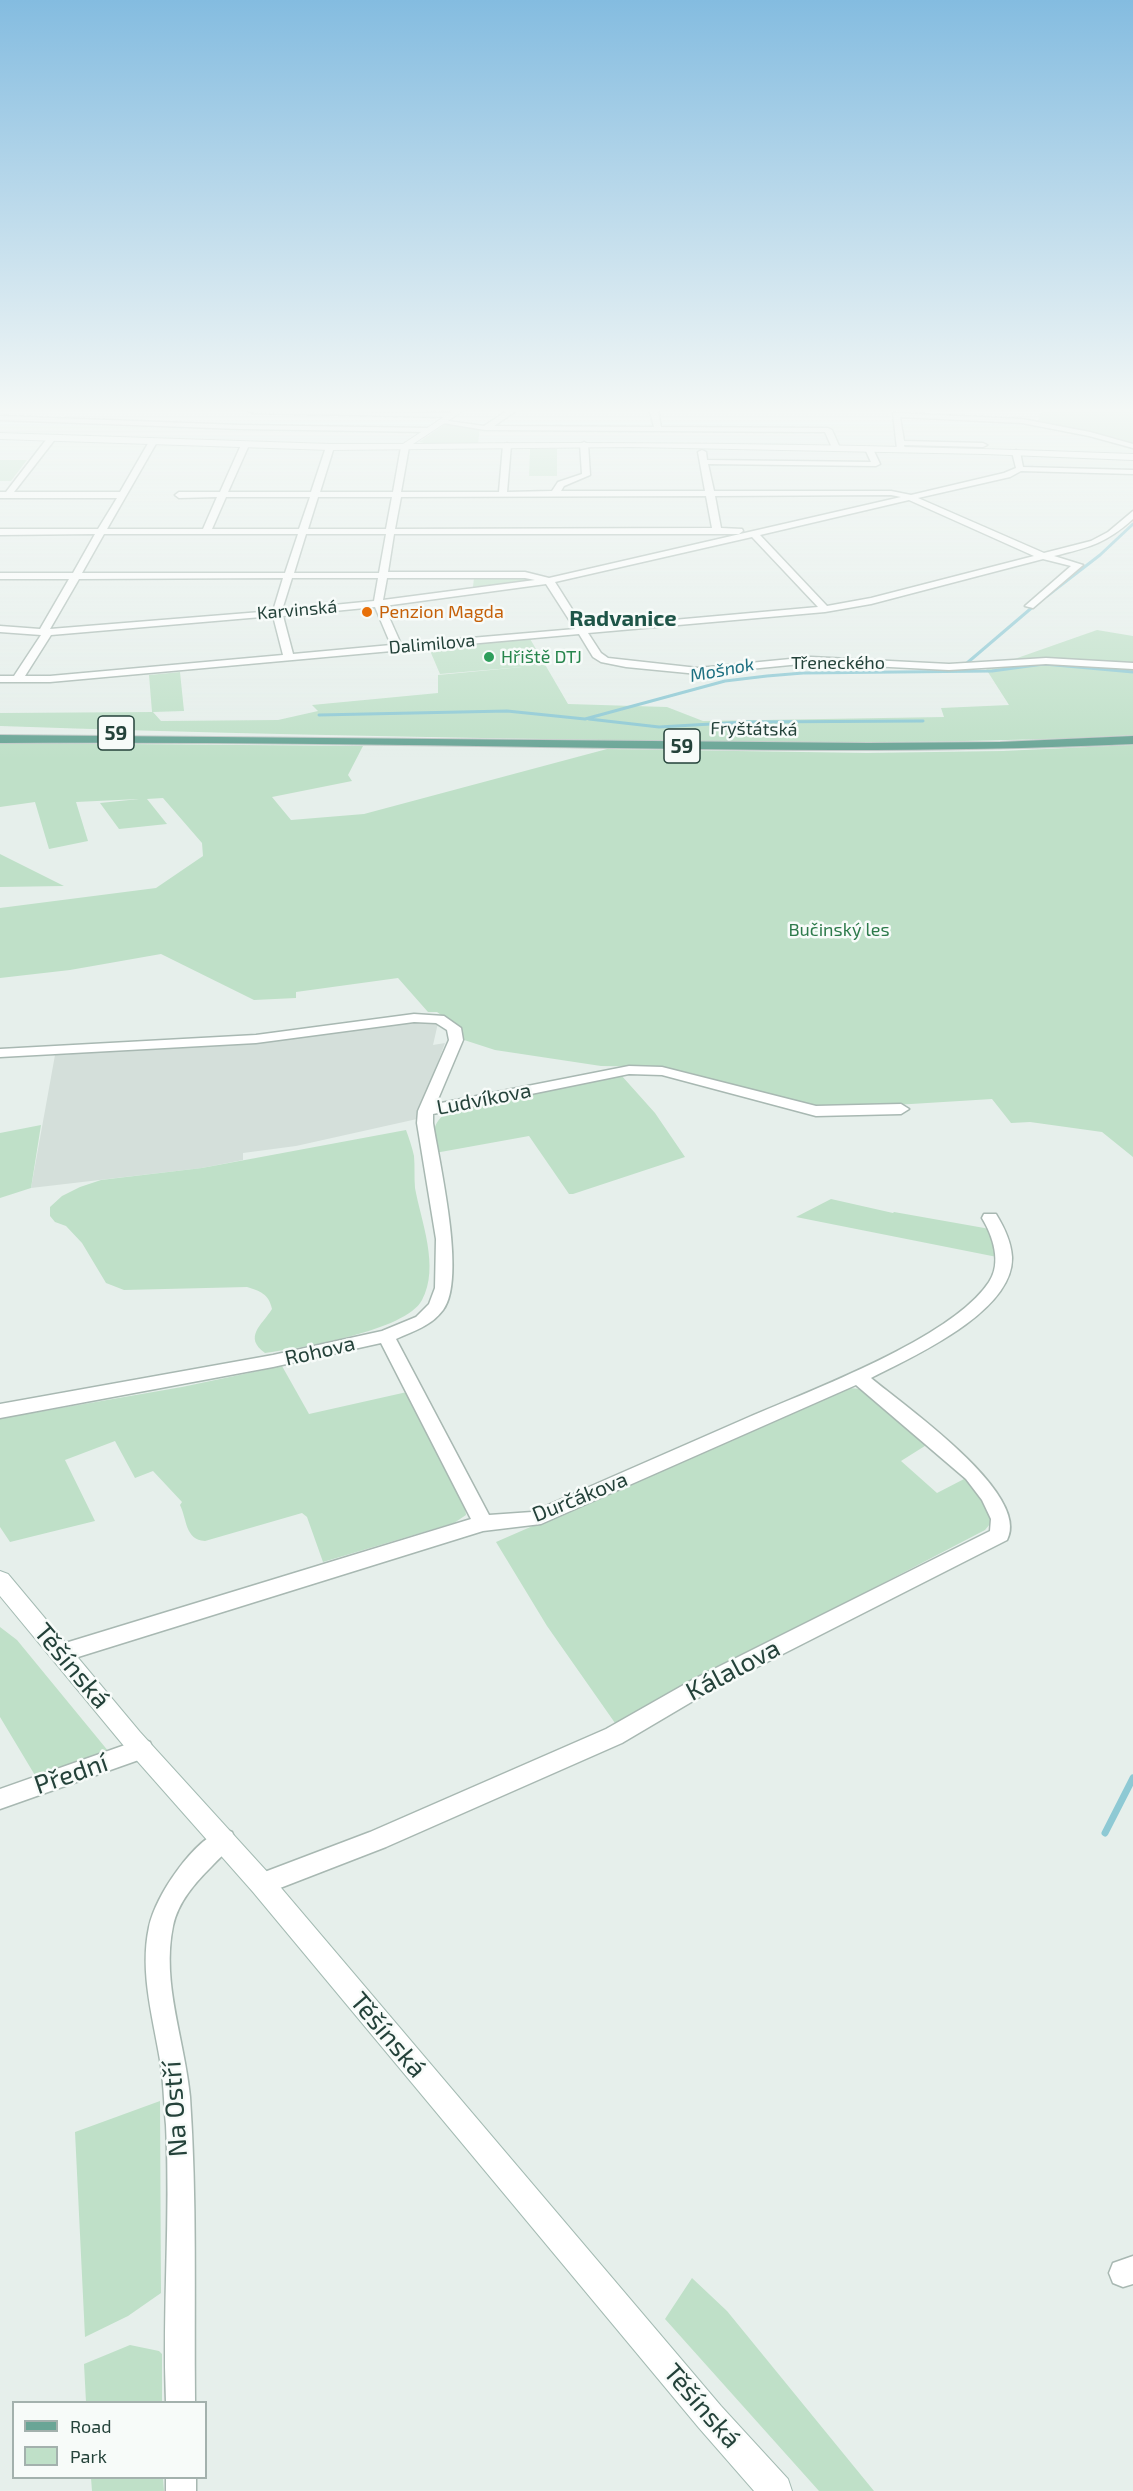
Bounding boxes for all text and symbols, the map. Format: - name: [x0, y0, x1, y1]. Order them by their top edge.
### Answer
- street label: Karvinská: [256, 596, 338, 624]
- place label: Penzion Magda: [379, 601, 504, 623]
- marker: Penzion Magda: [360, 605, 374, 619]
- district label: Radvanice: [569, 606, 677, 632]
- street label: Dalimilova: [388, 629, 476, 659]
- place label: Hřiště DTJ: [501, 646, 582, 668]
- marker: Hřiště DTJ: [482, 650, 496, 664]
- street label: Třeneckého: [791, 652, 885, 674]
- water label: Mošnok: [688, 653, 756, 687]
- road number: 59: [98, 716, 134, 750]
- street label: Fryštátská: [710, 717, 798, 741]
- road number: 59: [664, 729, 700, 763]
- park label: Bučinský les: [788, 919, 890, 941]
- street label: Ludvíkova: [435, 1077, 533, 1121]
- street label: Rohova: [282, 1331, 358, 1371]
- street label: Durčákova: [529, 1466, 631, 1528]
- street label: Těšínská: [27, 1617, 117, 1715]
- street label: Kálalova: [681, 1632, 785, 1708]
- street label: Přední: [30, 1747, 112, 1801]
- street label: Těšínská: [343, 1986, 433, 2084]
- street label: Na Ostří: [156, 2060, 194, 2158]
- street label: Těšínská: [657, 2357, 747, 2455]
- legend: [12, 2401, 207, 2479]
- text: Road: [70, 2415, 111, 2437]
- text: Park: [70, 2445, 107, 2467]

